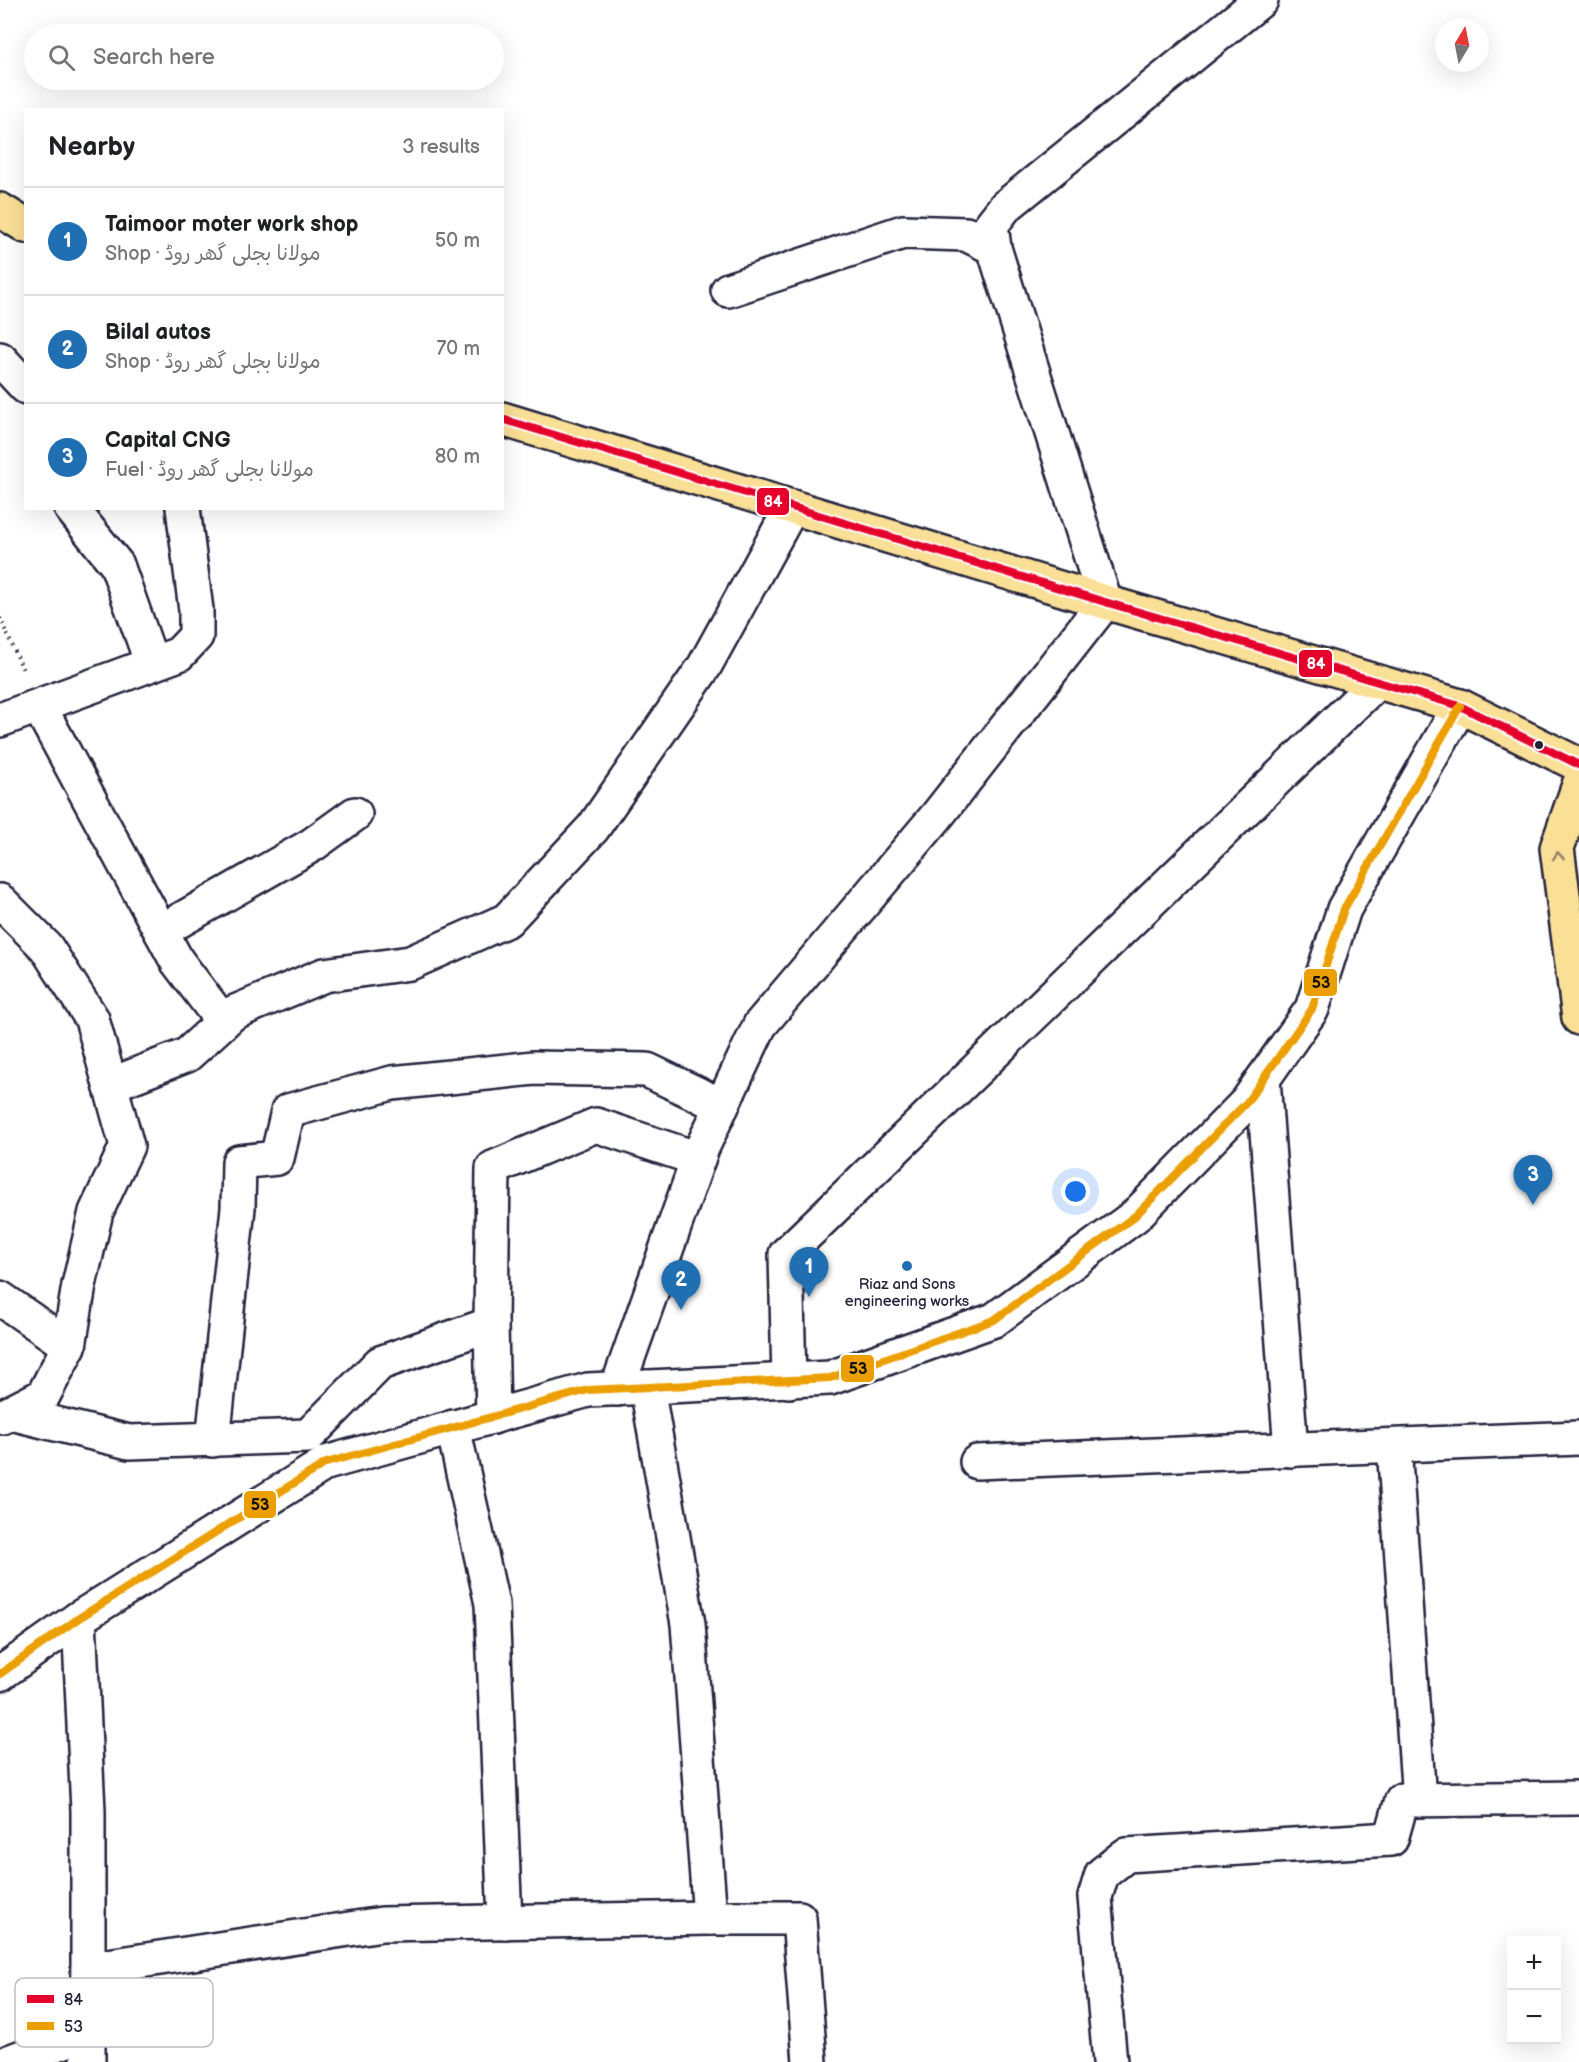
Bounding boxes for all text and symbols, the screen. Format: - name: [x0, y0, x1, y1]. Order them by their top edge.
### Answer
- north arrow: [1435, 18, 1489, 72]
- search box: [24, 24, 504, 90]
- icon: search: [45, 41, 78, 74]
- text: Search here: [93, 44, 215, 71]
- text: Nearby: [48, 132, 135, 163]
- text: 3 results: [402, 135, 480, 159]
- text: Taimoor moter work shop: [105, 211, 358, 238]
- text: 1: [63, 229, 72, 253]
- text: 50 m: [435, 229, 480, 253]
- text: Shop · مولانا بجلی گھر روڈ: [105, 242, 321, 266]
- text: Bilal autos: [105, 319, 211, 346]
- text: 2: [62, 337, 73, 361]
- text: 70 m: [436, 337, 480, 361]
- text: Shop · مولانا بجلی گھر روڈ: [105, 350, 321, 374]
- text: Capital CNG: [105, 427, 231, 454]
- text: 3: [62, 445, 73, 469]
- text: 80 m: [435, 445, 480, 469]
- text: Fuel · مولانا بجلی گھر روڈ: [105, 458, 314, 482]
- line badge: 84: [756, 487, 790, 516]
- text: 84: [763, 493, 783, 512]
- line badge: 84: [1298, 649, 1333, 678]
- text: 84: [1306, 655, 1326, 674]
- unlabelled marker: [1533, 739, 1545, 751]
- one-way arrow: [1552, 851, 1565, 860]
- line badge: 53: [1303, 968, 1338, 997]
- text: 53: [1312, 974, 1330, 993]
- pin: 3: [1514, 1156, 1552, 1205]
- your location: [1061, 1177, 1090, 1206]
- pin: 1: [790, 1248, 828, 1297]
- marker: Riaz and Sons engineering works: [900, 1259, 914, 1273]
- pin: 2: [662, 1260, 700, 1310]
- place label: Riaz and Sons engineering works: [845, 1275, 970, 1311]
- line badge: 53: [840, 1354, 875, 1383]
- text: 53: [849, 1360, 867, 1379]
- line badge: 53: [243, 1490, 277, 1519]
- text: 53: [251, 1496, 269, 1515]
- map controls: [1507, 1936, 1561, 2044]
- button: +: [1507, 1936, 1561, 1990]
- legend: [15, 1978, 213, 2047]
- button: −: [1507, 1990, 1561, 2044]
- text: 84: [64, 1991, 83, 2010]
- text: 53: [64, 2018, 83, 2037]

